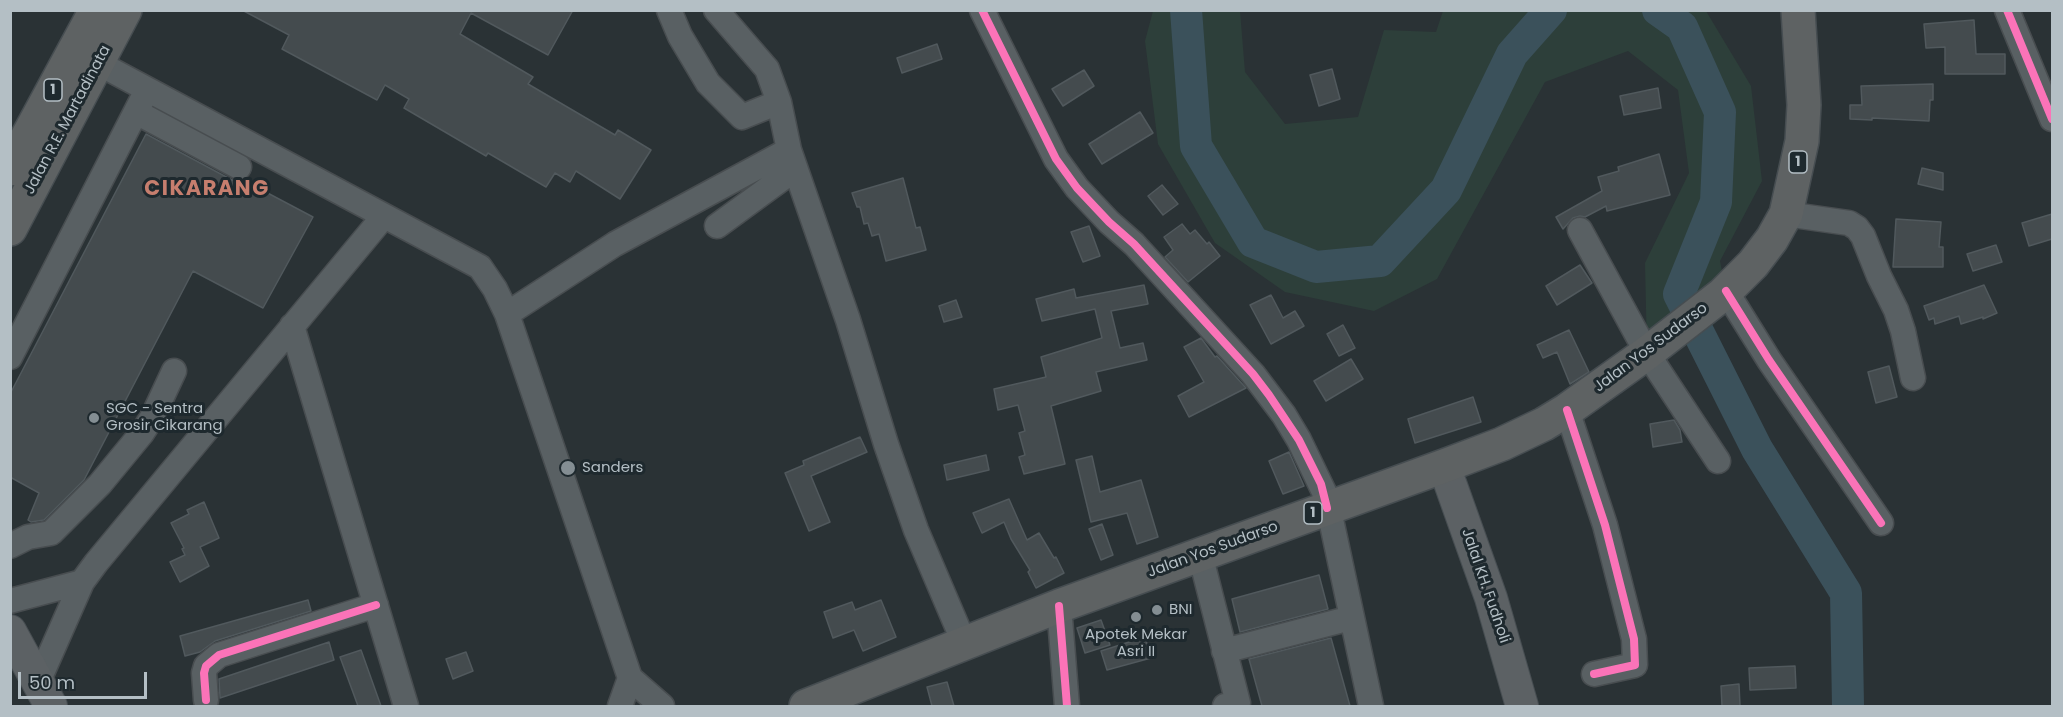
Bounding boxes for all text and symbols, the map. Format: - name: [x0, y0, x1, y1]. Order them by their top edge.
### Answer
- street label: Jalan R.E. Martadinata: [21, 42, 115, 198]
- road number: 1: [44, 79, 62, 101]
- road number: 1: [1789, 151, 1807, 173]
- district label: CIKARANG: [144, 177, 270, 203]
- street label: Jalan Yos Sudarso: [1591, 299, 1711, 397]
- place label: SGC - Sentra Grosir Cikarang: [106, 400, 223, 435]
- marker: SGC - Sentra Grosir Cikarang: [87, 411, 101, 425]
- marker: Sanders: [559, 459, 577, 477]
- place label: Sanders: [582, 459, 643, 477]
- road number: 1: [1304, 502, 1322, 524]
- street label: Jalan Yos Sudarso: [1145, 518, 1281, 582]
- street label: Jalal KH. Fudholi: [1457, 526, 1513, 646]
- place label: BNI: [1169, 601, 1192, 619]
- marker: BNI: [1150, 603, 1164, 617]
- marker: Apotek Mekar Asri II: [1129, 610, 1143, 624]
- place label: Apotek Mekar Asri II: [1085, 626, 1187, 661]
- scale bar: [21, 660, 150, 698]
- text: 50 m: [29, 670, 75, 695]

